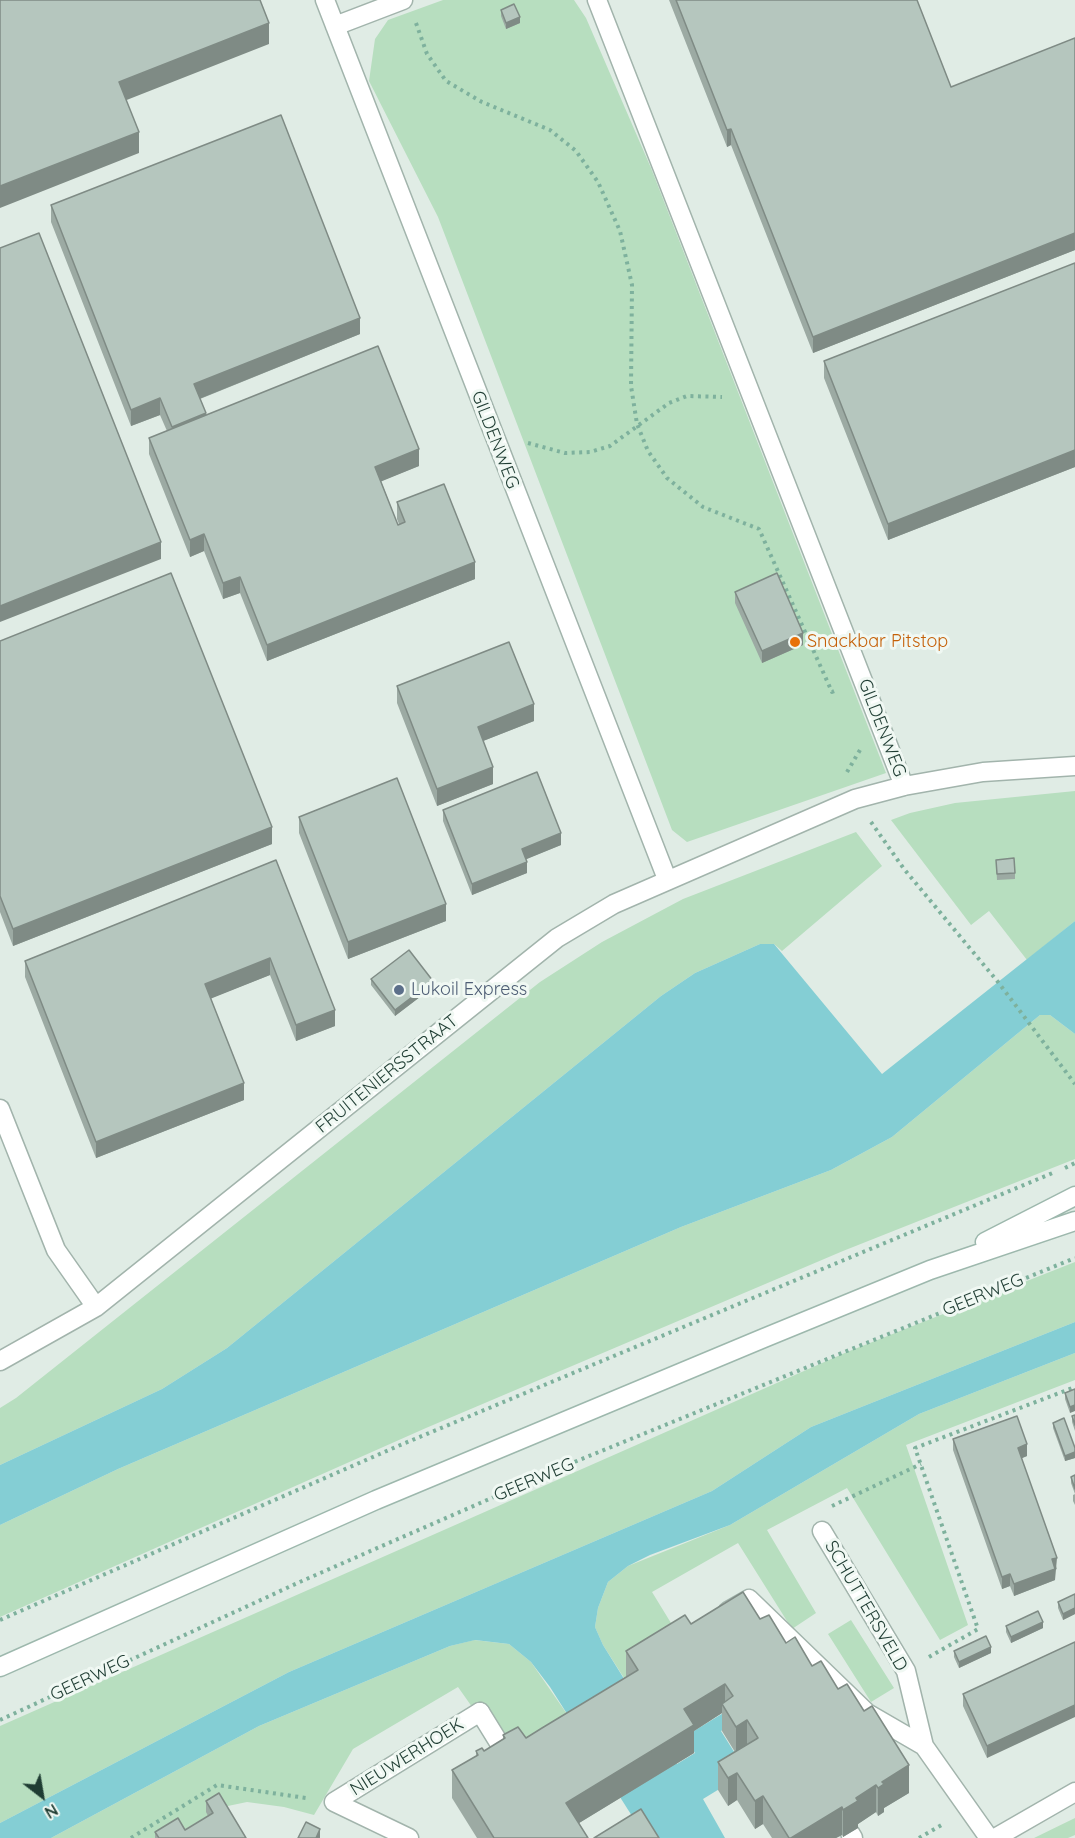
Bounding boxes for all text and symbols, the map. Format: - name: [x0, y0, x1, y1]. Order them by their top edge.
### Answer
- street label: GILDENWEG: [466, 388, 524, 492]
- place label: Snackbar Pitstop: [807, 631, 948, 653]
- marker: Snackbar Pitstop: [788, 635, 802, 649]
- street label: GILDENWEG: [853, 676, 911, 780]
- place label: Lukoil Express: [411, 979, 527, 1001]
- marker: Lukoil Express: [392, 983, 406, 997]
- street label: FRUITENIERSSTRAAT: [311, 1010, 463, 1138]
- street label: GEERWEG: [939, 1269, 1027, 1321]
- street label: GEERWEG: [491, 1453, 577, 1507]
- street label: SCHUTTERSVELD: [820, 1537, 912, 1675]
- street label: GEERWEG: [47, 1650, 133, 1706]
- street label: NIEUWERHOEK: [346, 1714, 468, 1800]
- north arrow: [12, 1766, 72, 1826]
- text: N: [41, 1800, 61, 1823]

